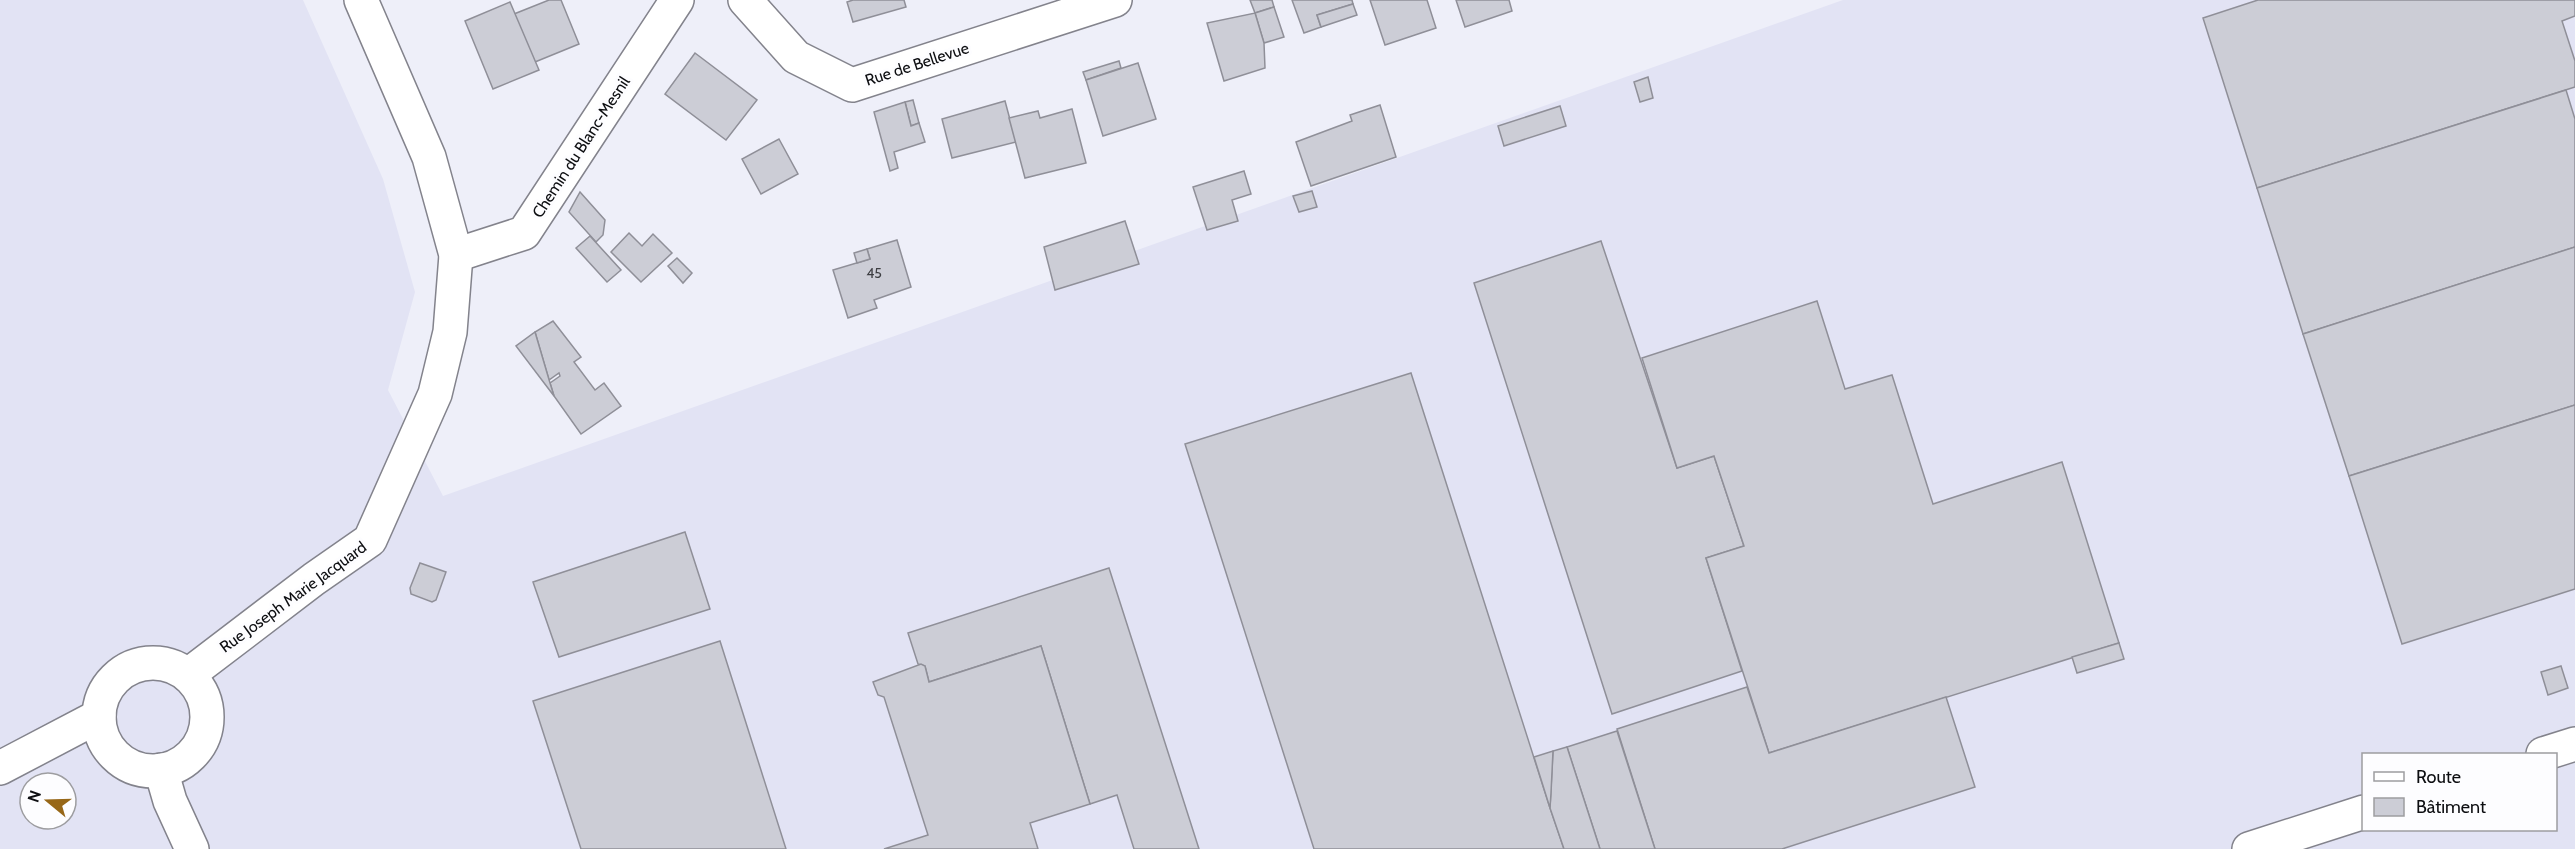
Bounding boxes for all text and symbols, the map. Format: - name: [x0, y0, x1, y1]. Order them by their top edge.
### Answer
- street label: Rue de Bellevue: [863, 38, 971, 90]
- street label: Chemin du Blanc-Mesnil: [528, 73, 634, 221]
- house number: 45: [866, 264, 882, 282]
- street label: Rue Joseph Marie Jacquard: [216, 537, 370, 657]
- legend: [2362, 753, 2557, 831]
- text: Route: [2416, 766, 2461, 788]
- north arrow: [18, 771, 78, 831]
- text: N: [23, 788, 45, 805]
- text: Bâtiment: [2416, 796, 2486, 818]

